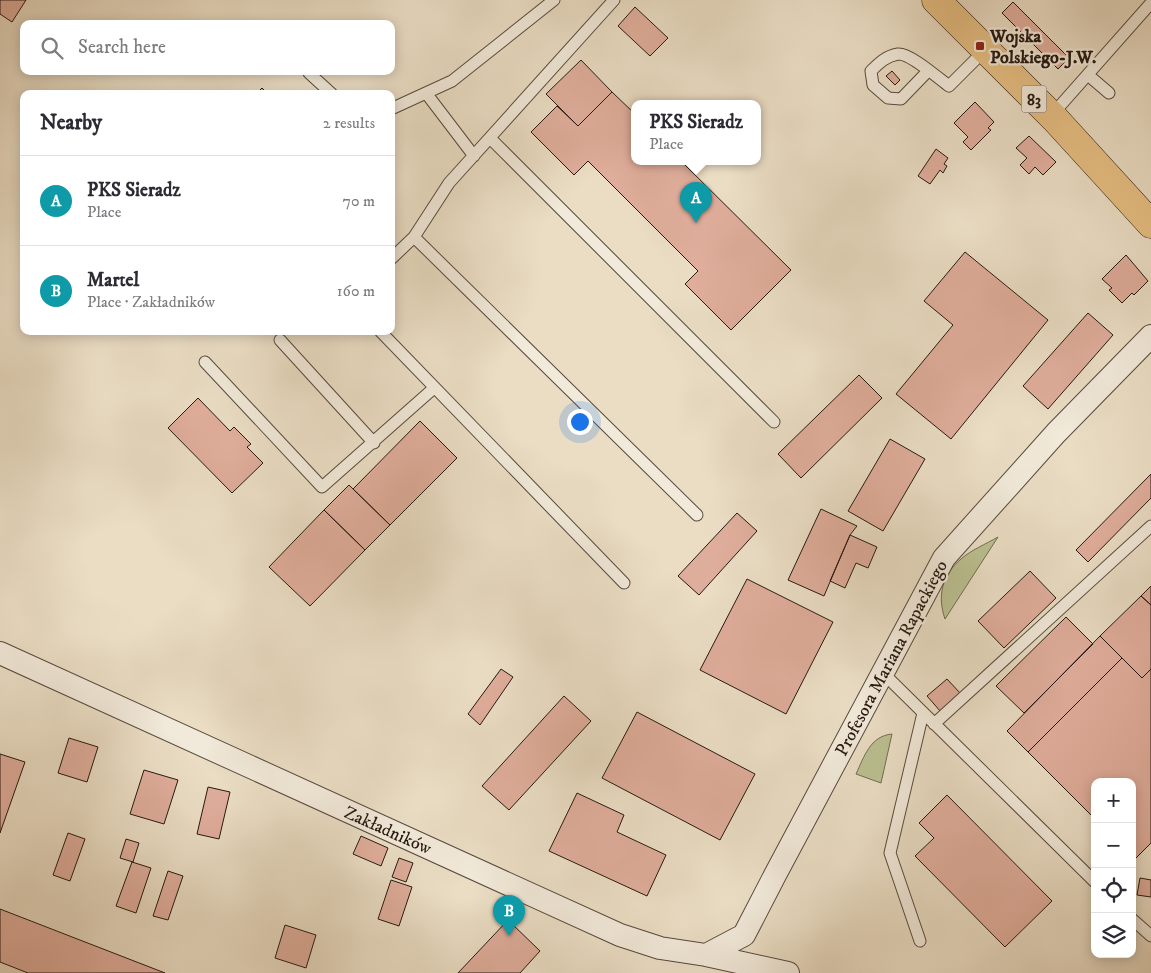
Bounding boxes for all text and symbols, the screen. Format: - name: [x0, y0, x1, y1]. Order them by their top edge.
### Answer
- search box: [20, 20, 395, 75]
- place label: Wojska Polskiego-J.W.: [989, 26, 1096, 69]
- icon: search: [38, 34, 66, 62]
- text: Search here: [78, 36, 166, 59]
- marker: Wojska Polskiego-J.W.: [974, 40, 986, 52]
- road number: 83: [1022, 86, 1046, 112]
- popup: [631, 100, 761, 165]
- text: Nearby: [40, 110, 102, 136]
- text: PKS Sieradz: [649, 111, 743, 134]
- text: 2 results: [323, 113, 375, 133]
- text: Place: [649, 134, 683, 154]
- text: PKS Sieradz: [87, 179, 181, 202]
- pin: A: [680, 182, 712, 223]
- text: A: [51, 191, 61, 211]
- text: 70 m: [343, 191, 375, 211]
- text: Place: [87, 202, 121, 222]
- text: Martel: [87, 269, 139, 292]
- text: B: [51, 281, 61, 301]
- text: 160 m: [337, 281, 375, 301]
- text: Place · Zakładników: [87, 292, 215, 312]
- your location: [567, 409, 593, 435]
- street label: Profesora Mariana Rapackiego: [831, 557, 953, 760]
- map controls: [1091, 778, 1136, 958]
- button: +: [1091, 778, 1136, 823]
- street label: Zakładników: [341, 802, 435, 860]
- button: −: [1091, 823, 1136, 868]
- button: locate: [1091, 868, 1136, 913]
- pin: B: [493, 895, 525, 936]
- button: layers: [1091, 913, 1136, 958]

